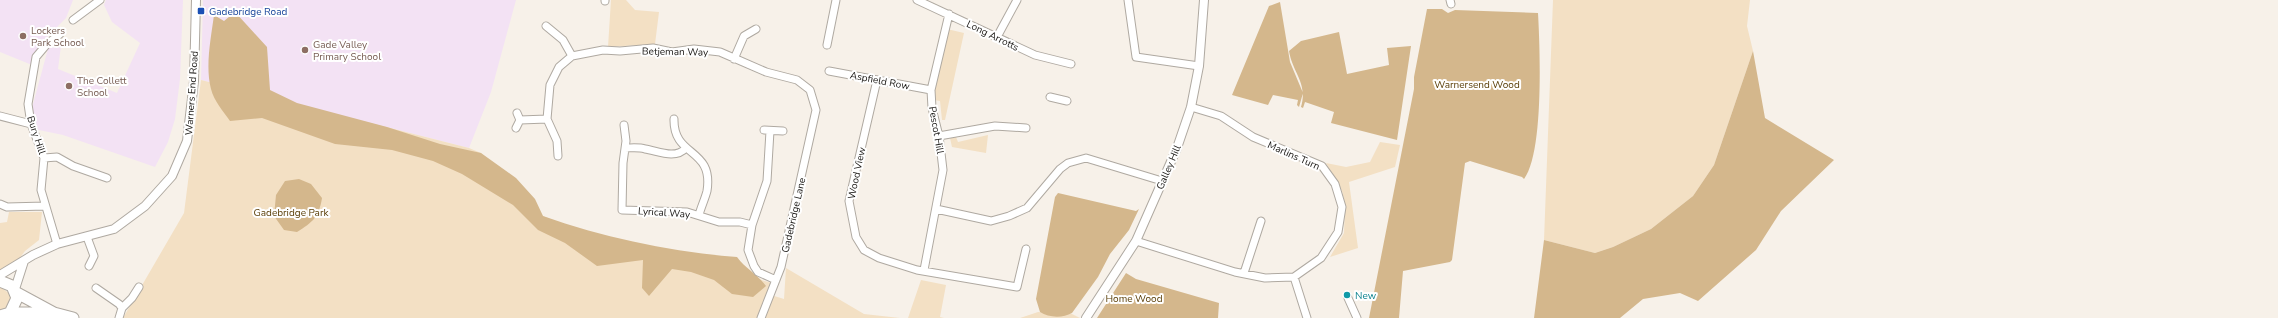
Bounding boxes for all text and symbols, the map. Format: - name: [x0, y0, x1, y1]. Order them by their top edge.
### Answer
- place label: Gadebridge Road: [209, 5, 287, 19]
- marker: Gadebridge Road: [196, 6, 206, 16]
- street label: Long Arrotts: [964, 17, 1021, 55]
- place label: Lockers Park School: [31, 24, 84, 50]
- marker: Lockers Park School: [18, 31, 28, 41]
- place label: Gade Valley Primary School: [313, 38, 381, 64]
- street label: Betjeman Way: [642, 44, 709, 60]
- marker: Gade Valley Primary School: [300, 45, 310, 55]
- street label: Warners End Road: [182, 50, 202, 136]
- street label: Aspfield Row: [849, 68, 911, 94]
- place label: The Collett School: [77, 74, 127, 100]
- park label: Warnersend Wood: [1434, 78, 1520, 92]
- marker: The Collett School: [64, 81, 74, 91]
- street label: Pescot Hill: [925, 105, 947, 155]
- street label: Bury Hill: [23, 114, 49, 156]
- street label: Marlins Turn: [1265, 138, 1322, 174]
- street label: Galley Hill: [1153, 143, 1185, 192]
- street label: Wood View: [845, 145, 869, 201]
- street label: Gadebridge Lane: [779, 176, 809, 254]
- street label: Lyrical Way: [637, 204, 691, 222]
- park label: Gadebridge Park: [254, 206, 329, 220]
- place label: New: [1355, 289, 1377, 303]
- marker: New: [1342, 290, 1352, 300]
- park label: Home Wood: [1106, 292, 1163, 306]

